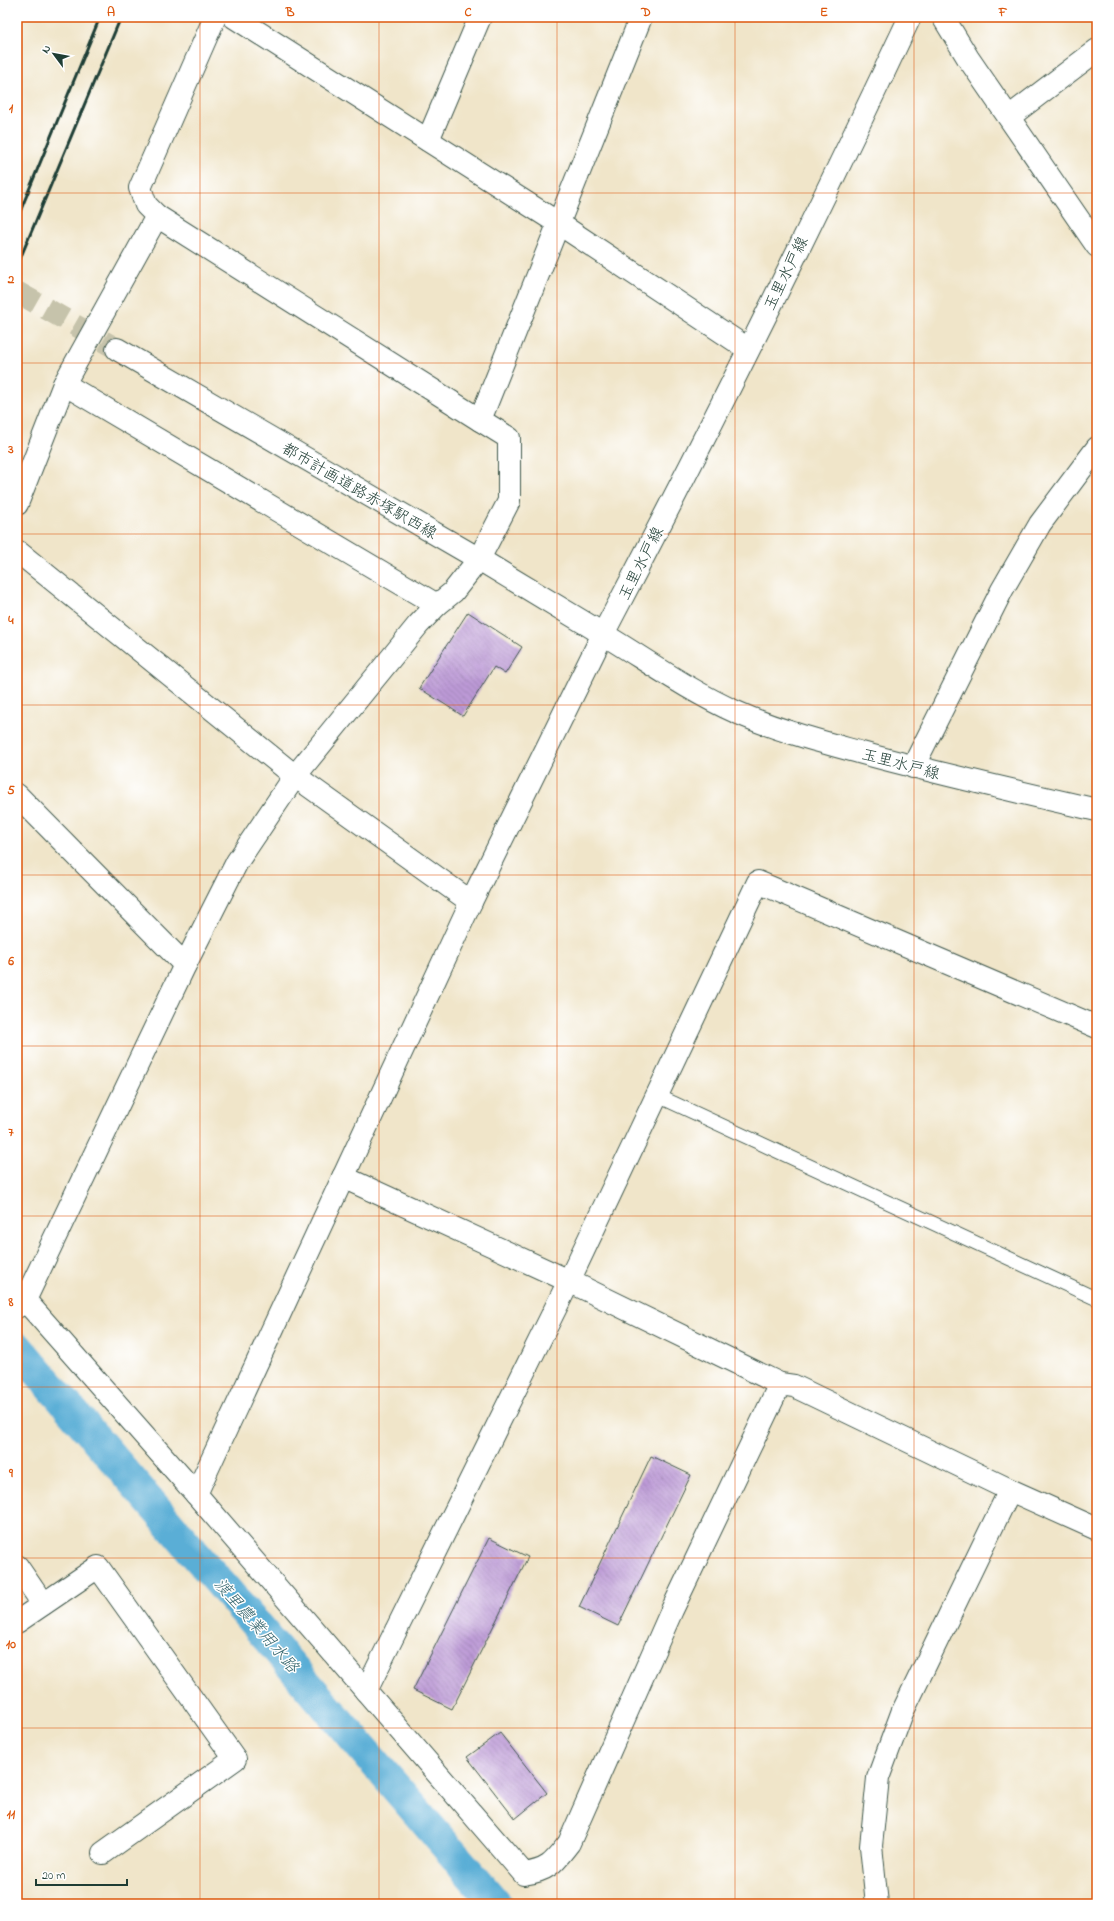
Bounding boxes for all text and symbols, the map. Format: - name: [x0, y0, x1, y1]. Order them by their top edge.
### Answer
- text: A: [107, 3, 115, 22]
- text: B: [285, 3, 295, 22]
- text: C: [464, 3, 472, 22]
- text: D: [640, 3, 651, 22]
- text: E: [820, 3, 828, 22]
- text: F: [998, 3, 1008, 22]
- north arrow: [34, 34, 74, 74]
- text: N: [38, 42, 55, 57]
- text: 1: [9, 99, 14, 118]
- street label: 玉里水戸線: [758, 233, 815, 315]
- text: 2: [7, 270, 15, 289]
- street label: 都市計画道路赤塚駅西線: [277, 437, 441, 546]
- text: 3: [7, 440, 14, 459]
- street label: 玉里水戸線: [613, 523, 671, 605]
- text: 4: [7, 611, 14, 630]
- street label: 玉里水戸線: [859, 743, 942, 787]
- text: 5: [7, 781, 15, 800]
- text: 6: [7, 952, 14, 971]
- text: 7: [8, 1123, 14, 1142]
- text: 8: [8, 1293, 14, 1312]
- text: 9: [8, 1464, 14, 1483]
- water label: 渡里農業用水路: [207, 1573, 305, 1680]
- text: 10: [6, 1635, 16, 1654]
- text: 11: [7, 1805, 16, 1824]
- scale bar: [36, 1861, 127, 1887]
- text: 20 m: [42, 1867, 65, 1885]

